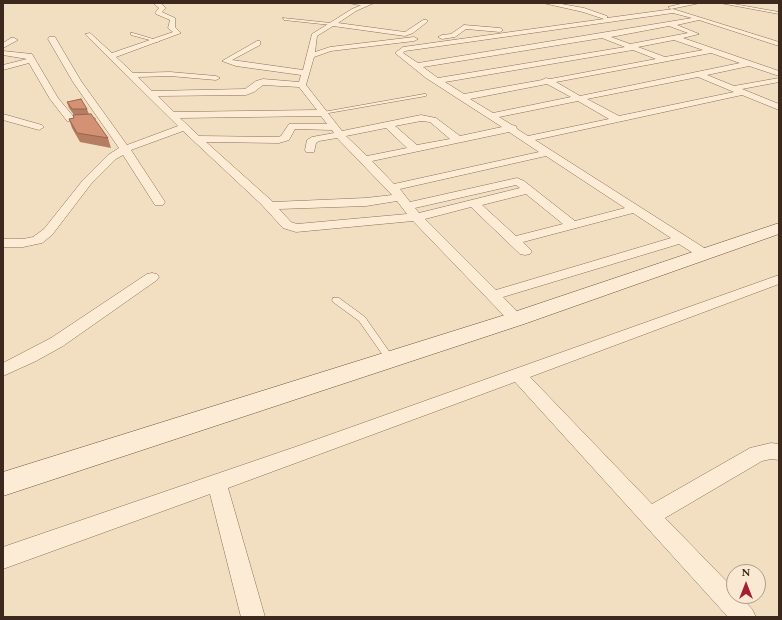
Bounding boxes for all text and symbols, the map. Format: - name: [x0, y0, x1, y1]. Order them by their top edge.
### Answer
- north arrow: [726, 564, 766, 604]
- text: N: [742, 564, 750, 581]

